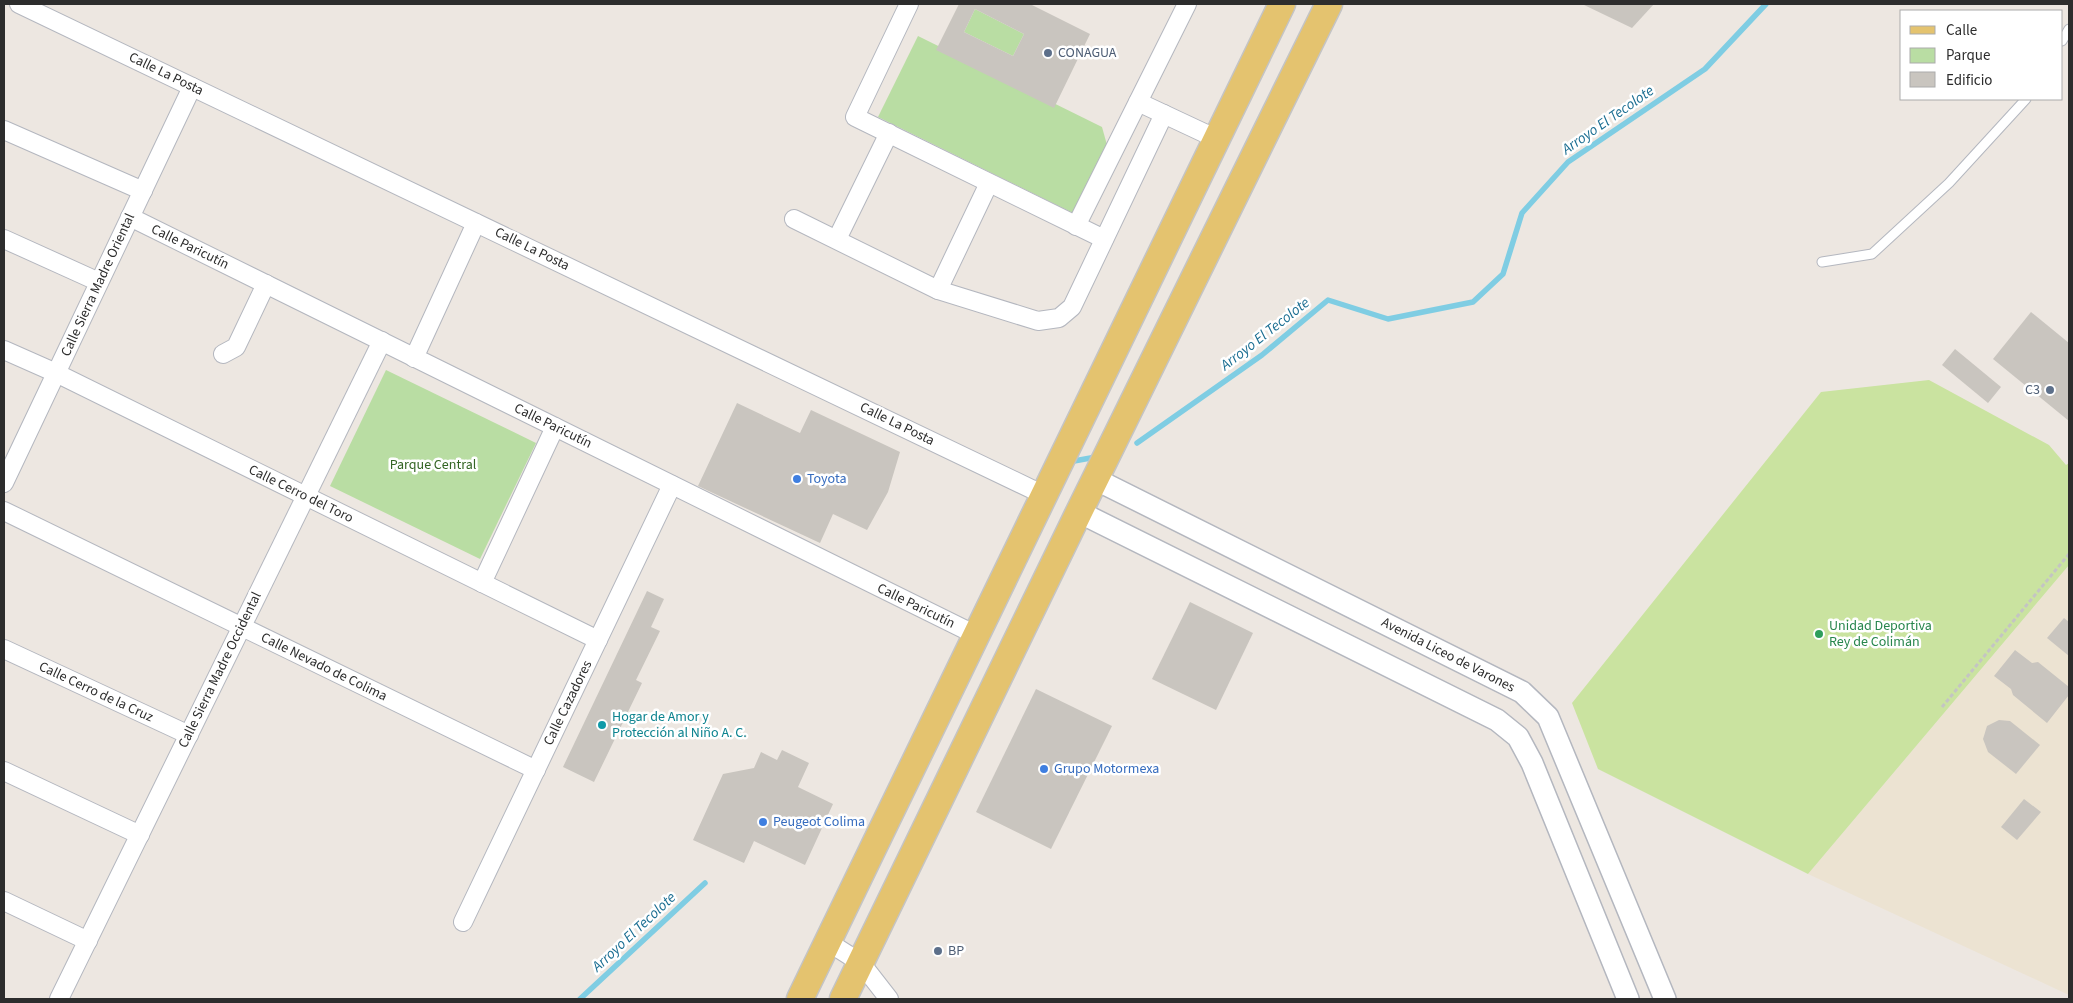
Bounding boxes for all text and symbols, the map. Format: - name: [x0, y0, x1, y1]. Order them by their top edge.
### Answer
- legend: [1900, 10, 2063, 100]
- text: Calle: [1946, 20, 1977, 41]
- place label: CONAGUA: [1058, 43, 1117, 63]
- text: Parque: [1946, 45, 1990, 66]
- street label: Calle La Posta: [125, 47, 207, 101]
- marker: CONAGUA: [1042, 47, 1054, 59]
- text: Edificio: [1946, 70, 1993, 91]
- water label: Arroyo El Tecolote: [1557, 80, 1658, 160]
- street label: Calle Sierra Madre Oriental: [56, 210, 140, 360]
- street label: Calle Paricutín: [148, 220, 232, 274]
- street label: Calle La Posta: [491, 222, 573, 276]
- water label: Arroyo El Tecolote: [1215, 292, 1314, 376]
- place label: C3: [2025, 380, 2040, 400]
- marker: C3: [2044, 384, 2056, 396]
- street label: Calle La Posta: [856, 397, 938, 451]
- street label: Calle Paricutín: [511, 399, 595, 453]
- park label: Parque Central: [390, 455, 477, 475]
- street label: Calle Cerro del Toro: [245, 460, 357, 528]
- place label: Toyota: [807, 469, 846, 489]
- marker: Toyota: [791, 473, 803, 485]
- street label: Calle Paricutín: [874, 579, 958, 633]
- street label: Calle Sierra Madre Occidental: [173, 588, 267, 751]
- street label: Avenida Liceo de Varones: [1378, 613, 1518, 697]
- place label: Unidad Deportiva Rey de Colimán: [1829, 616, 1932, 652]
- street label: Calle Nevado de Colima: [257, 628, 391, 706]
- marker: Unidad Deportiva Rey de Colimán: [1813, 628, 1825, 640]
- street label: Calle Cerro de la Cruz: [35, 657, 157, 727]
- street label: Calle Cazadores: [539, 657, 597, 749]
- place label: Hogar de Amor y Protección al Niño A. C.: [612, 707, 747, 743]
- marker: Hogar de Amor y Protección al Niño A. C.: [596, 719, 608, 731]
- place label: Grupo Motormexa: [1054, 759, 1159, 779]
- marker: Grupo Motormexa: [1038, 763, 1050, 775]
- place label: Peugeot Colima: [773, 812, 865, 832]
- marker: Peugeot Colima: [757, 816, 769, 828]
- water label: Arroyo El Tecolote: [587, 887, 681, 977]
- place label: BP: [948, 941, 964, 961]
- marker: BP: [932, 945, 944, 957]

